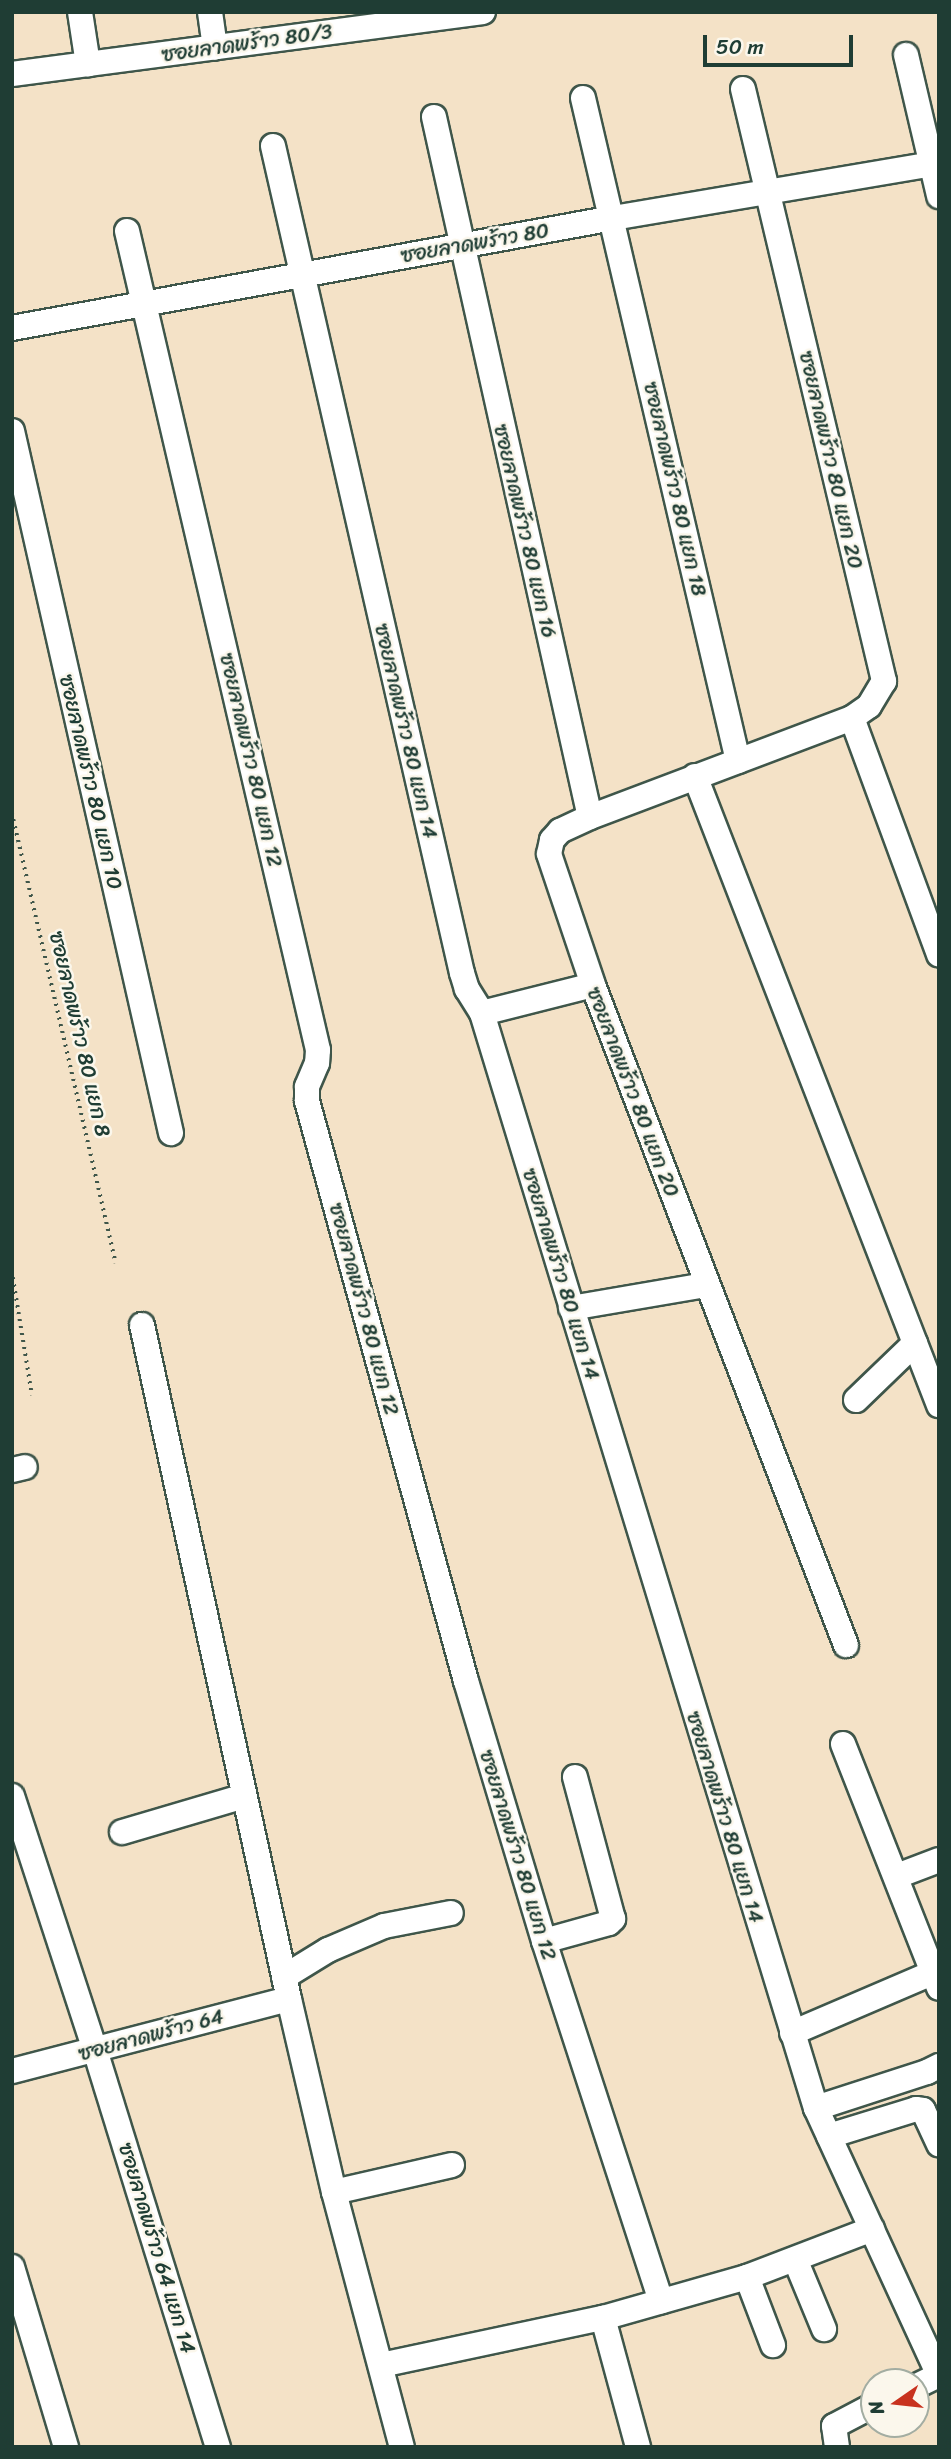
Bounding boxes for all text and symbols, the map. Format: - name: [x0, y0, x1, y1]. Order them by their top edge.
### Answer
- street label: ซอยลาดพร้าว 80/3: [160, 19, 334, 67]
- scale bar: [706, 21, 856, 65]
- text: 50 m: [716, 28, 764, 66]
- street label: ซอยลาดพร้าว 80: [399, 218, 551, 268]
- street label: ซอยลาดพร้าว 80 แยก 20: [794, 349, 868, 571]
- street label: ซอยลาดพร้าว 80 แยก 18: [638, 379, 712, 599]
- street label: ซอยลาดพร้าว 80 แยก 16: [488, 422, 562, 640]
- street label: ซอยลาดพร้าว 80 แยก 14: [369, 621, 443, 841]
- street label: ซอยลาดพร้าว 80 แยก 12: [214, 651, 288, 869]
- street label: ซอยลาดพร้าว 80 แยก 10: [54, 672, 128, 892]
- street label: ซอยลาดพร้าว 80 แยก 8: [44, 929, 116, 1139]
- street label: ซอยลาดพร้าว 80 แยก 20: [581, 983, 685, 1201]
- street label: ซอยลาดพร้าว 80 แยก 14: [517, 1165, 605, 1383]
- street label: ซอยลาดพร้าว 80 แยก 12: [324, 1200, 404, 1418]
- street label: ซอยลาดพร้าว 80 แยก 14: [681, 1708, 769, 1926]
- street label: ซอยลาดพร้าว 80 แยก 12: [474, 1747, 562, 1963]
- street label: ซอยลาดพร้าว 64: [76, 2004, 226, 2066]
- street label: ซอยลาดพร้าว 64 แยก 14: [113, 2140, 201, 2356]
- north arrow: [860, 2368, 930, 2438]
- text: N: [858, 2397, 894, 2418]

